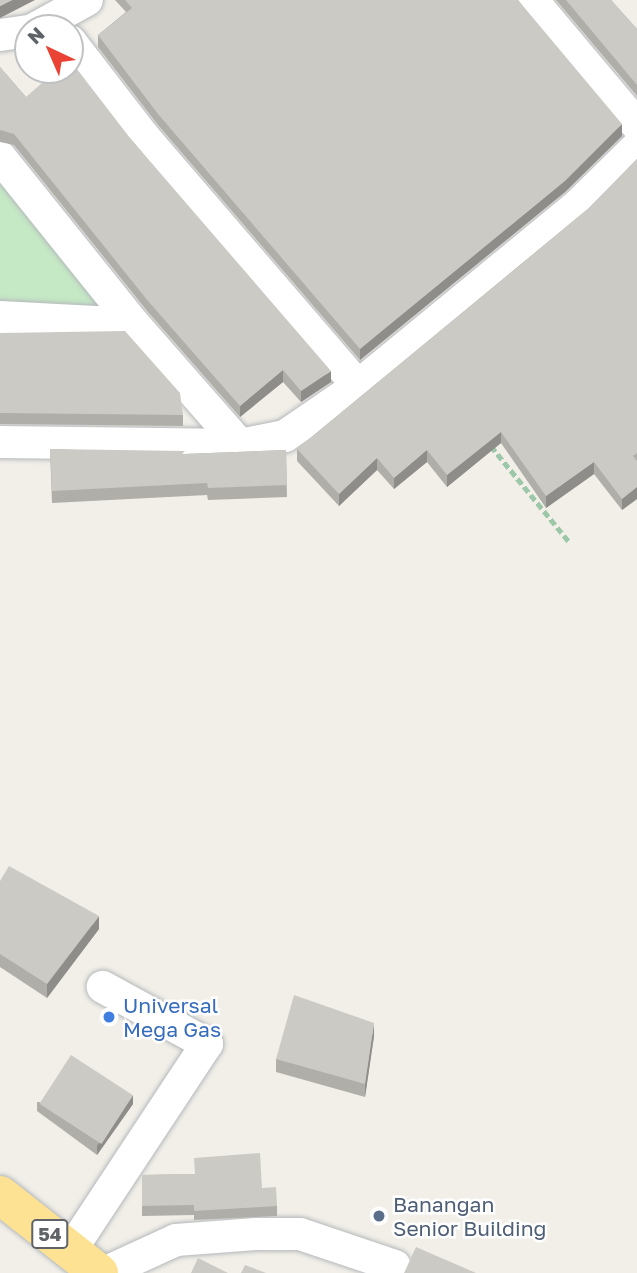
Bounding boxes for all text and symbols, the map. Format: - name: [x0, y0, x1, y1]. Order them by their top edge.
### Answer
- north arrow: [14, 14, 84, 84]
- text: N: [22, 22, 49, 48]
- place label: Universal Mega Gas: [123, 992, 221, 1042]
- marker: Universal Mega Gas: [101, 1009, 117, 1025]
- place label: Banangan Senior Building: [393, 1191, 546, 1241]
- marker: Banangan Senior Building: [371, 1208, 387, 1224]
- road number: 54: [31, 1218, 69, 1250]

